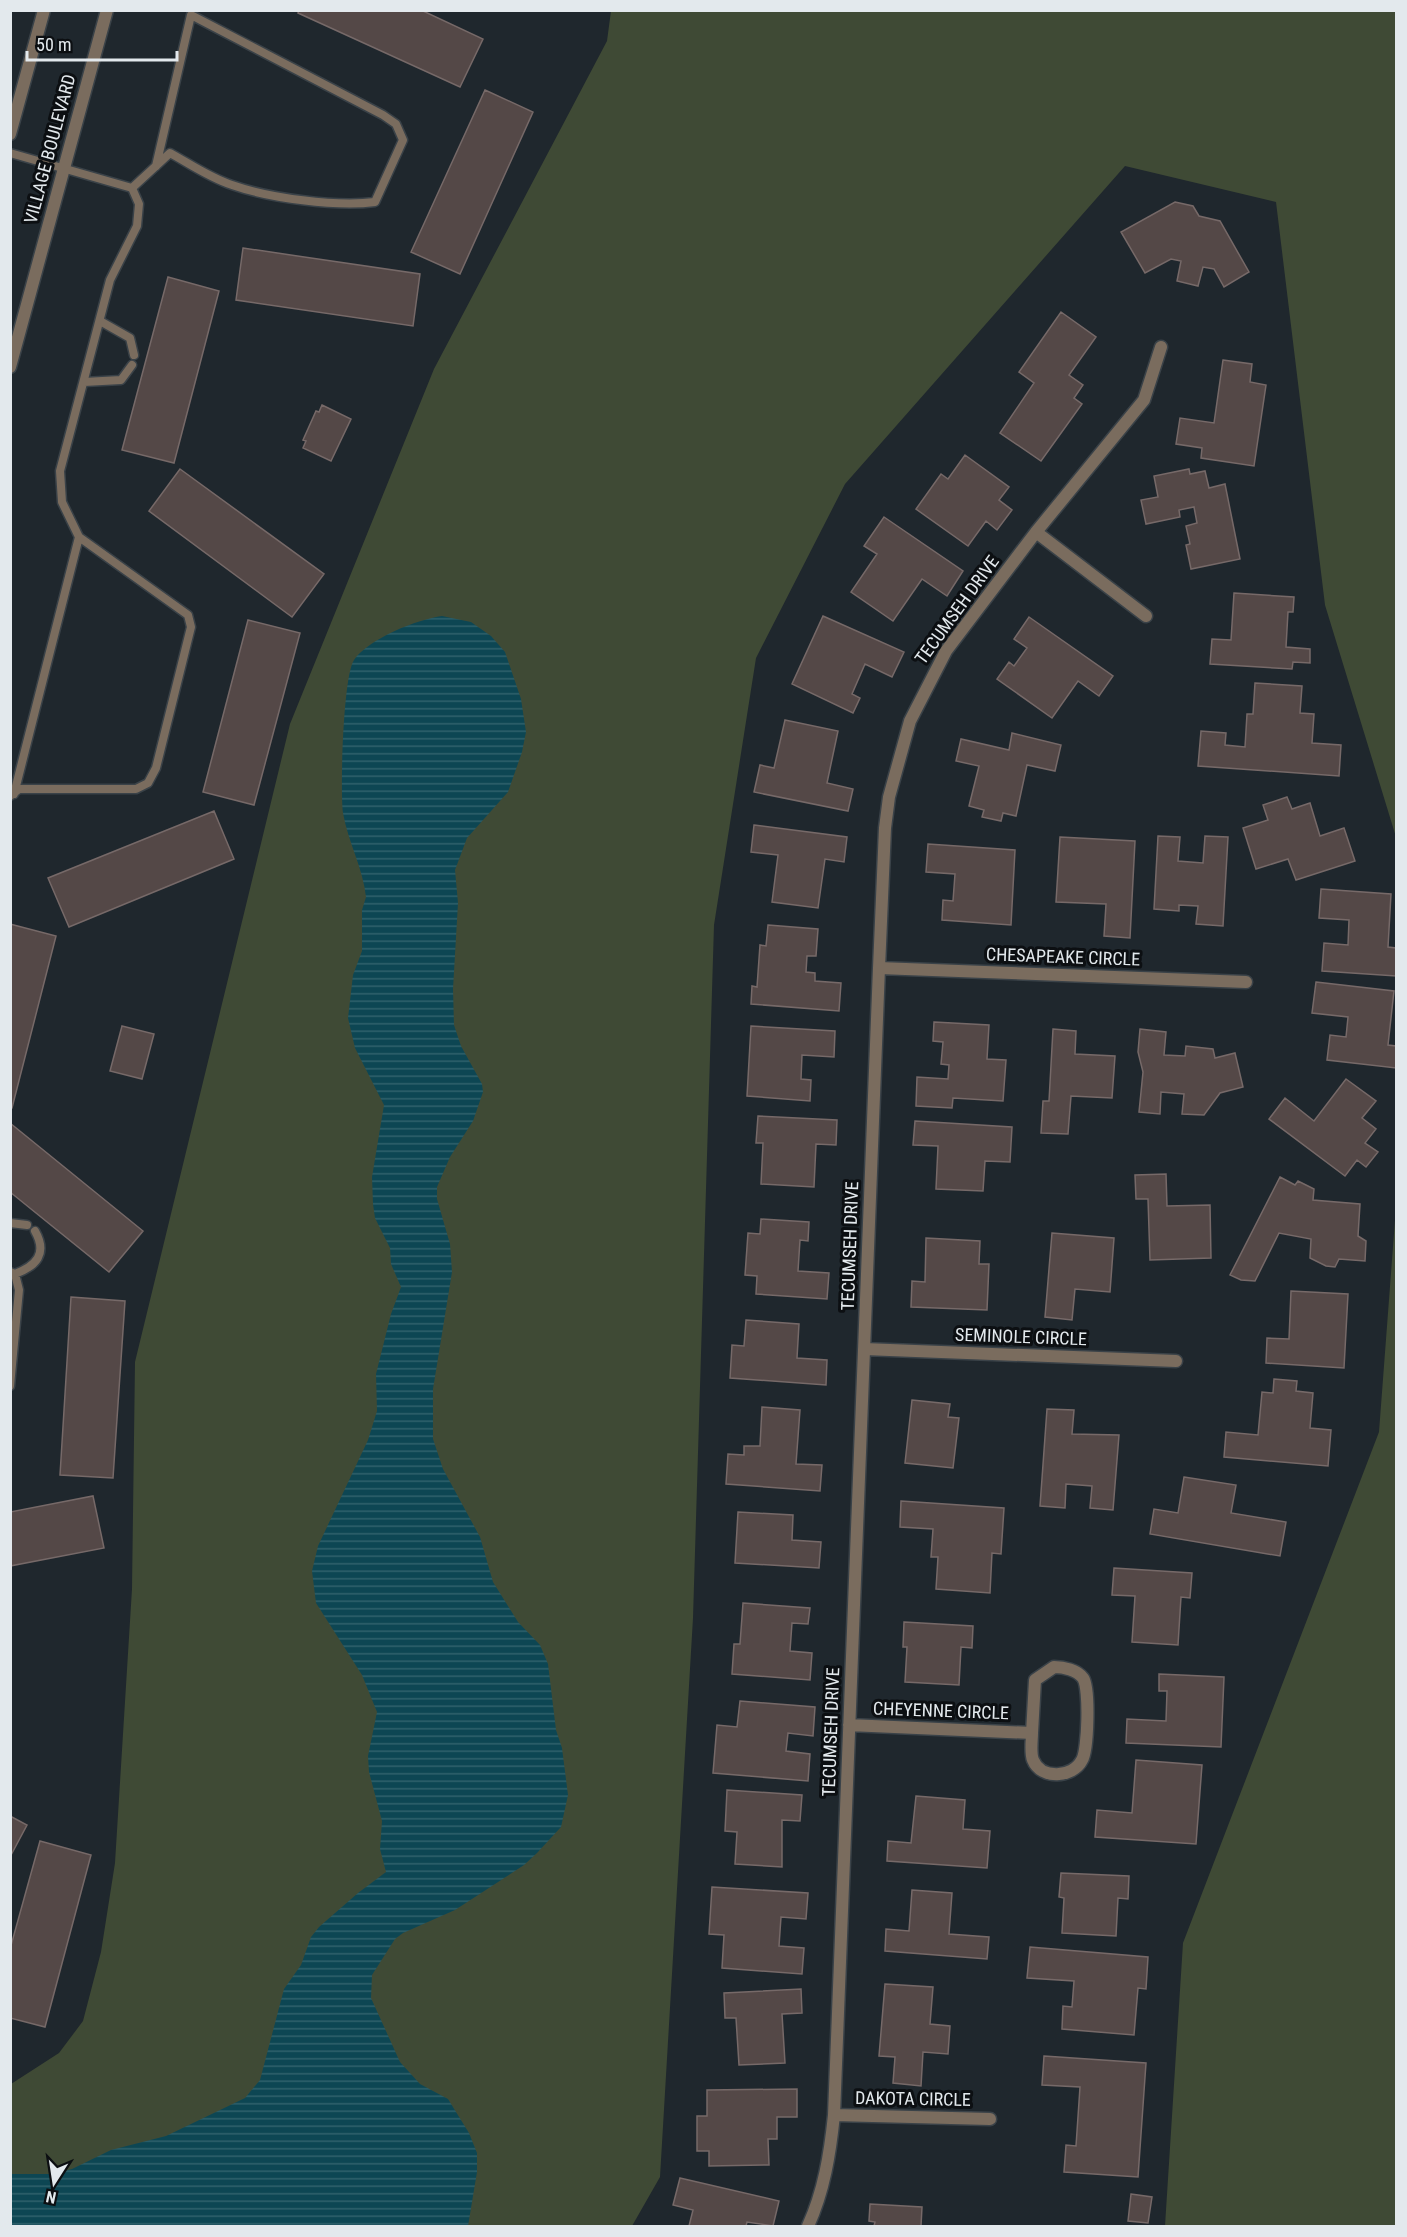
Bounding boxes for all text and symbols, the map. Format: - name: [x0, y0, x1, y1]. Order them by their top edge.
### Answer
- scale bar: [27, 24, 177, 62]
- text: 50 m: [36, 34, 71, 55]
- street label: VILLAGE BOULEVARD: [19, 72, 80, 226]
- street label: TECUMSEH DRIVE: [910, 551, 1003, 668]
- street label: CHESAPEAKE CIRCLE: [986, 943, 1140, 970]
- street label: TECUMSEH DRIVE: [837, 1181, 862, 1311]
- street label: SEMINOLE CIRCLE: [955, 1324, 1087, 1349]
- street label: TECUMSEH DRIVE: [818, 1667, 843, 1797]
- street label: CHEYENNE CIRCLE: [873, 1698, 1009, 1723]
- street label: DAKOTA CIRCLE: [855, 2087, 971, 2110]
- north arrow: [24, 2153, 84, 2213]
- text: N: [44, 2187, 58, 2207]

